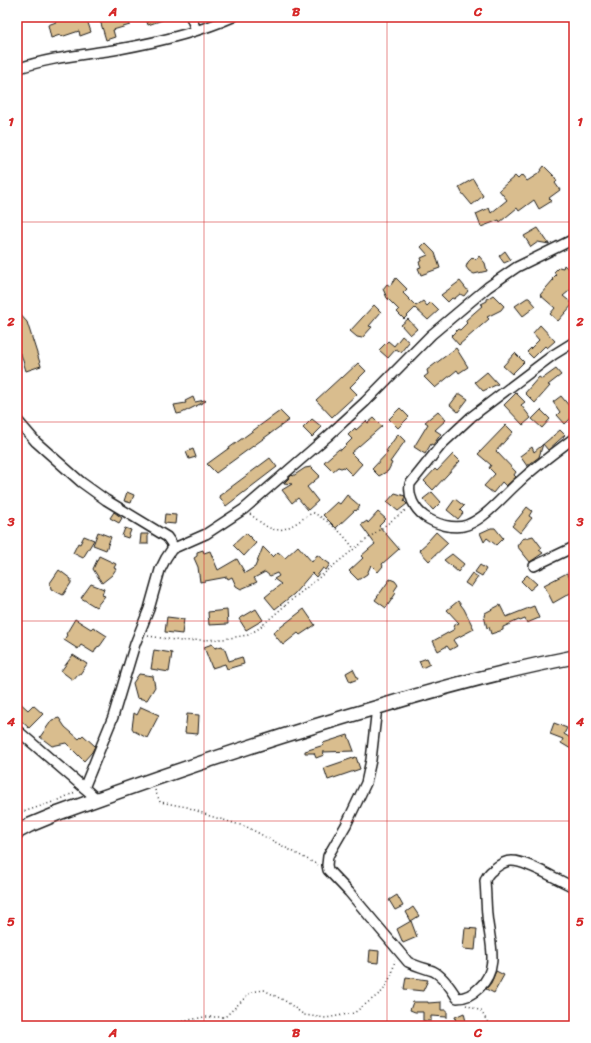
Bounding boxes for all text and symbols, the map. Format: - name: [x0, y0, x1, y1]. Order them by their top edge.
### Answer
- text: A: [108, 0, 117, 23]
- text: B: [292, 0, 301, 23]
- text: C: [473, 0, 483, 23]
- text: 1: [8, 110, 14, 133]
- text: 1: [577, 110, 583, 133]
- text: 2: [6, 310, 15, 333]
- text: 2: [575, 310, 584, 333]
- text: 3: [6, 510, 15, 533]
- text: 3: [575, 510, 584, 533]
- text: 4: [6, 710, 16, 733]
- text: 4: [575, 710, 585, 733]
- text: 5: [7, 910, 15, 933]
- text: 5: [576, 910, 584, 933]
- text: A: [108, 1021, 117, 1043]
- text: B: [292, 1021, 301, 1043]
- text: C: [473, 1021, 483, 1043]

